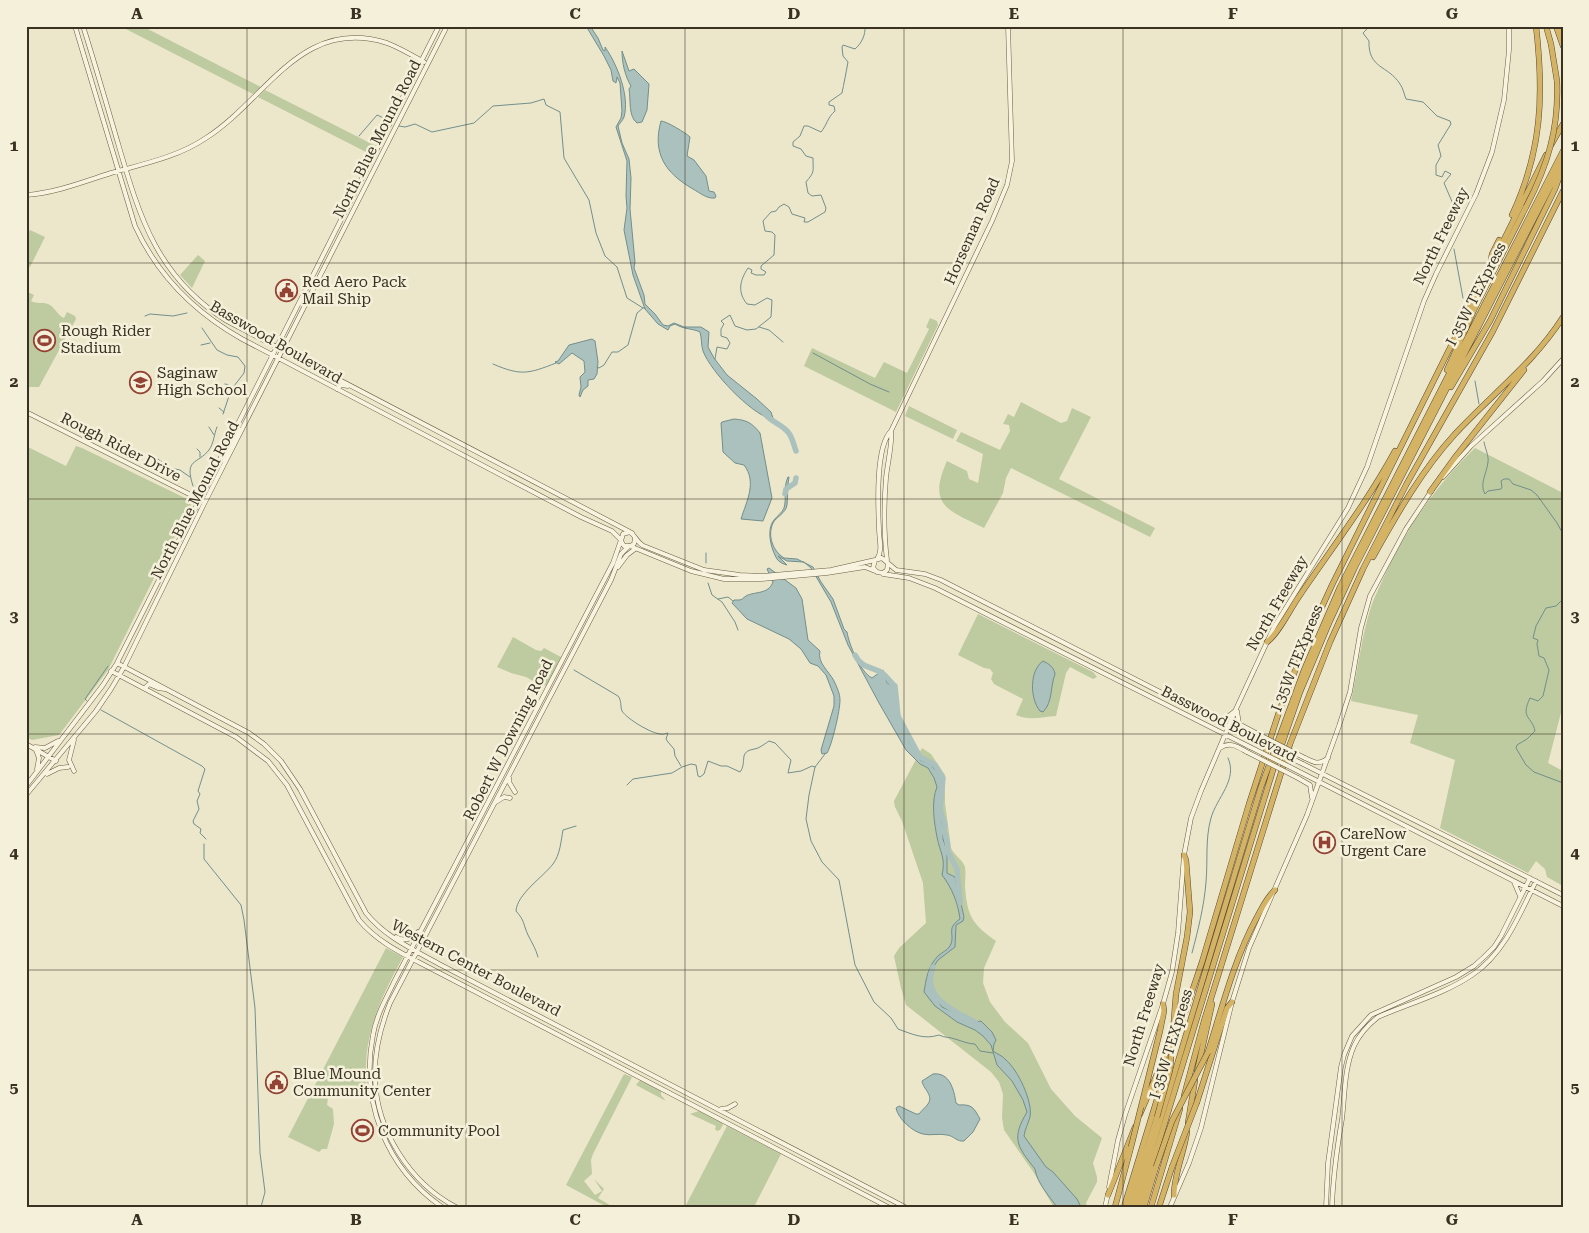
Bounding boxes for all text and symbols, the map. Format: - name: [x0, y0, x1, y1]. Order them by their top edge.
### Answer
- text: A: [131, 4, 143, 23]
- text: B: [350, 4, 362, 23]
- text: C: [569, 4, 581, 23]
- text: D: [788, 4, 801, 23]
- text: E: [1009, 4, 1019, 23]
- text: F: [1228, 4, 1238, 23]
- text: G: [1446, 4, 1459, 23]
- street label: North Blue Mound Road: [329, 57, 425, 221]
- text: 1: [10, 136, 19, 155]
- text: 1: [1571, 136, 1580, 155]
- street label: Horseman Road: [940, 174, 1004, 287]
- street label: North Freeway: [1410, 184, 1473, 288]
- street label: I 35W TEXpress: [1442, 239, 1510, 349]
- place label: Red Aero Pack Mail Ship: [302, 273, 407, 308]
- public building icon: Red Aero Pack Mail Ship: [274, 279, 298, 303]
- street label: Basswood Boulevard: [207, 297, 346, 387]
- place label: Rough Rider Stadium: [61, 322, 151, 357]
- sports icon: Rough Rider Stadium: [33, 328, 57, 352]
- place label: Saginaw High School: [157, 364, 247, 399]
- school or university icon: Saginaw High School: [129, 370, 153, 394]
- text: 2: [10, 372, 19, 391]
- text: 2: [1571, 372, 1580, 391]
- street label: Rough Rider Drive: [58, 409, 184, 485]
- street label: North Blue Mound Road: [147, 418, 243, 582]
- street label: North Freeway: [1243, 552, 1312, 654]
- street label: I 35W TEXpress: [1267, 602, 1327, 714]
- text: 3: [10, 607, 19, 626]
- text: 3: [1571, 607, 1580, 626]
- street label: Robert W Downing Road: [459, 656, 557, 824]
- street label: Basswood Boulevard: [1158, 682, 1300, 766]
- place label: CareNow Urgent Care: [1340, 825, 1426, 860]
- hospital icon: CareNow Urgent Care: [1312, 831, 1336, 855]
- text: 4: [10, 843, 19, 862]
- text: 4: [1571, 843, 1580, 862]
- street label: Western Center Boulevard: [388, 916, 564, 1021]
- street label: North Freeway: [1120, 961, 1168, 1069]
- street label: I 35W TEXpress: [1146, 987, 1196, 1101]
- place label: Blue Mound Community Center: [293, 1065, 431, 1100]
- public building icon: Blue Mound Community Center: [265, 1071, 289, 1095]
- text: 5: [10, 1078, 19, 1097]
- text: 5: [1571, 1078, 1580, 1097]
- sports icon: Community Pool: [350, 1119, 374, 1143]
- place label: Community Pool: [378, 1122, 500, 1140]
- text: A: [131, 1210, 143, 1229]
- text: B: [350, 1210, 362, 1229]
- text: C: [569, 1210, 581, 1229]
- text: D: [788, 1210, 801, 1229]
- text: E: [1009, 1210, 1019, 1229]
- text: F: [1228, 1210, 1238, 1229]
- text: G: [1446, 1210, 1459, 1229]

